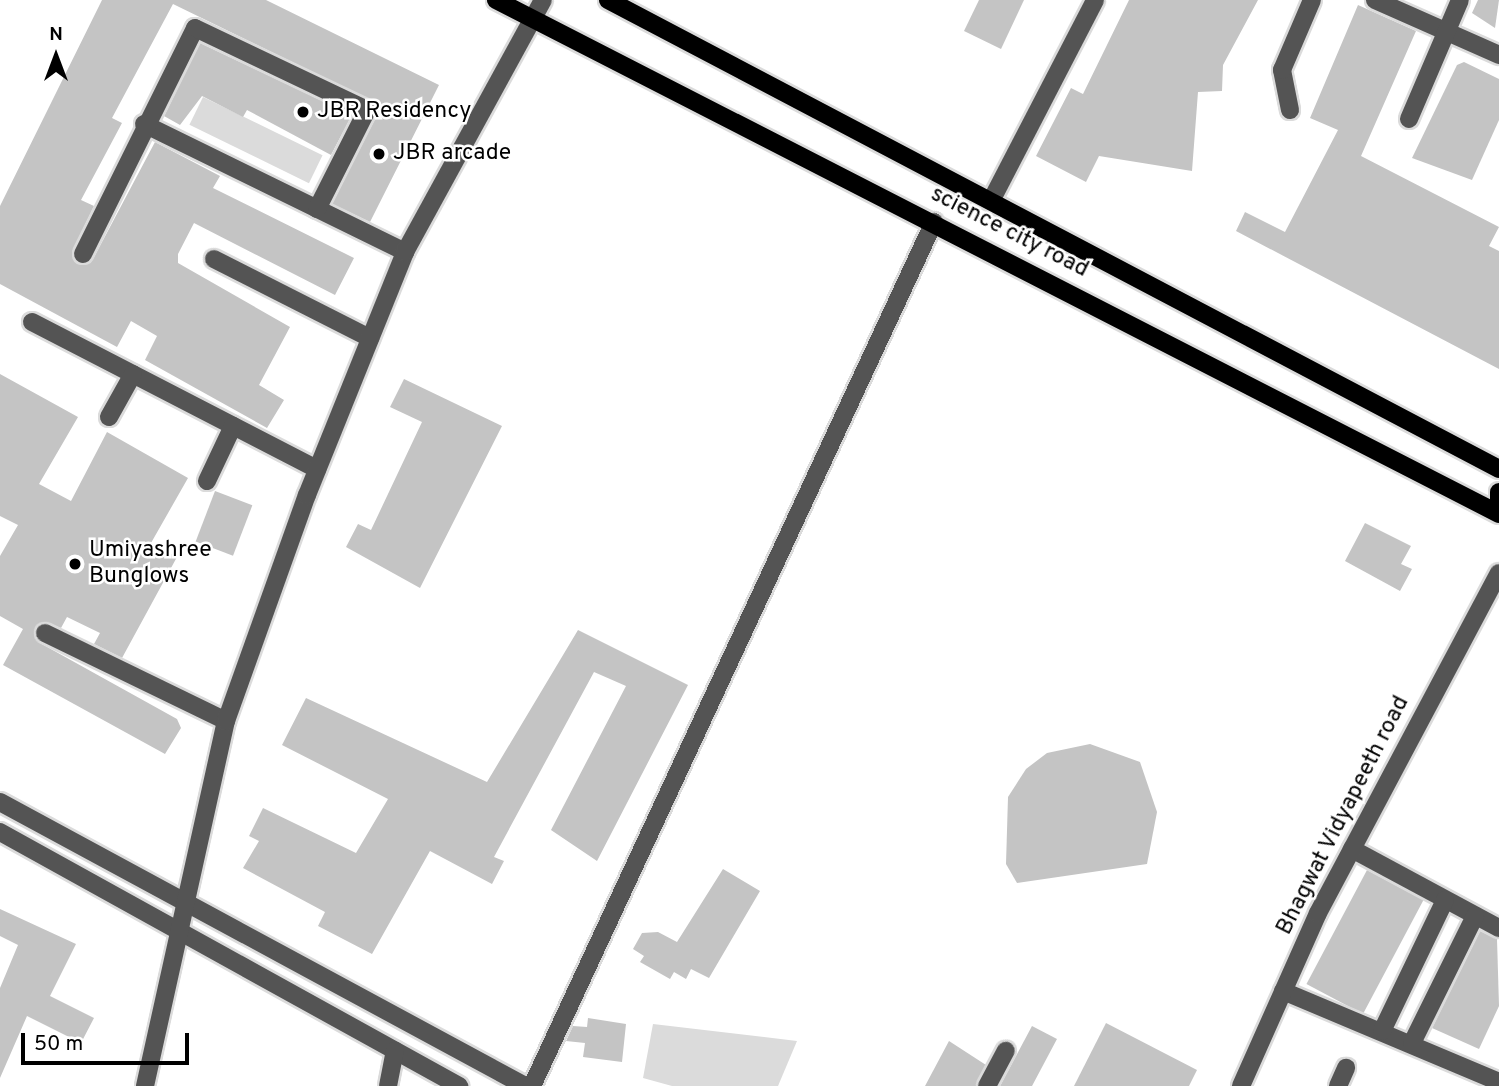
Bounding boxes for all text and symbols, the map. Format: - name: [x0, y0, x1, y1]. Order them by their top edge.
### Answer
- north arrow: [21, 21, 91, 91]
- text: N: [49, 23, 63, 47]
- place label: JBR Residency: [317, 98, 471, 126]
- marker: JBR Residency: [295, 104, 311, 120]
- place label: JBR arcade: [393, 140, 511, 168]
- marker: JBR arcade: [371, 146, 387, 162]
- street label: science city road: [926, 181, 1092, 285]
- place label: Umiyashree Bunglows: [89, 537, 212, 591]
- marker: Umiyashree Bunglows: [67, 556, 83, 572]
- street label: Bhagwat Vidyapeeth road: [1271, 692, 1417, 940]
- scale bar: [24, 1020, 192, 1064]
- text: 50 m: [34, 1031, 83, 1058]

